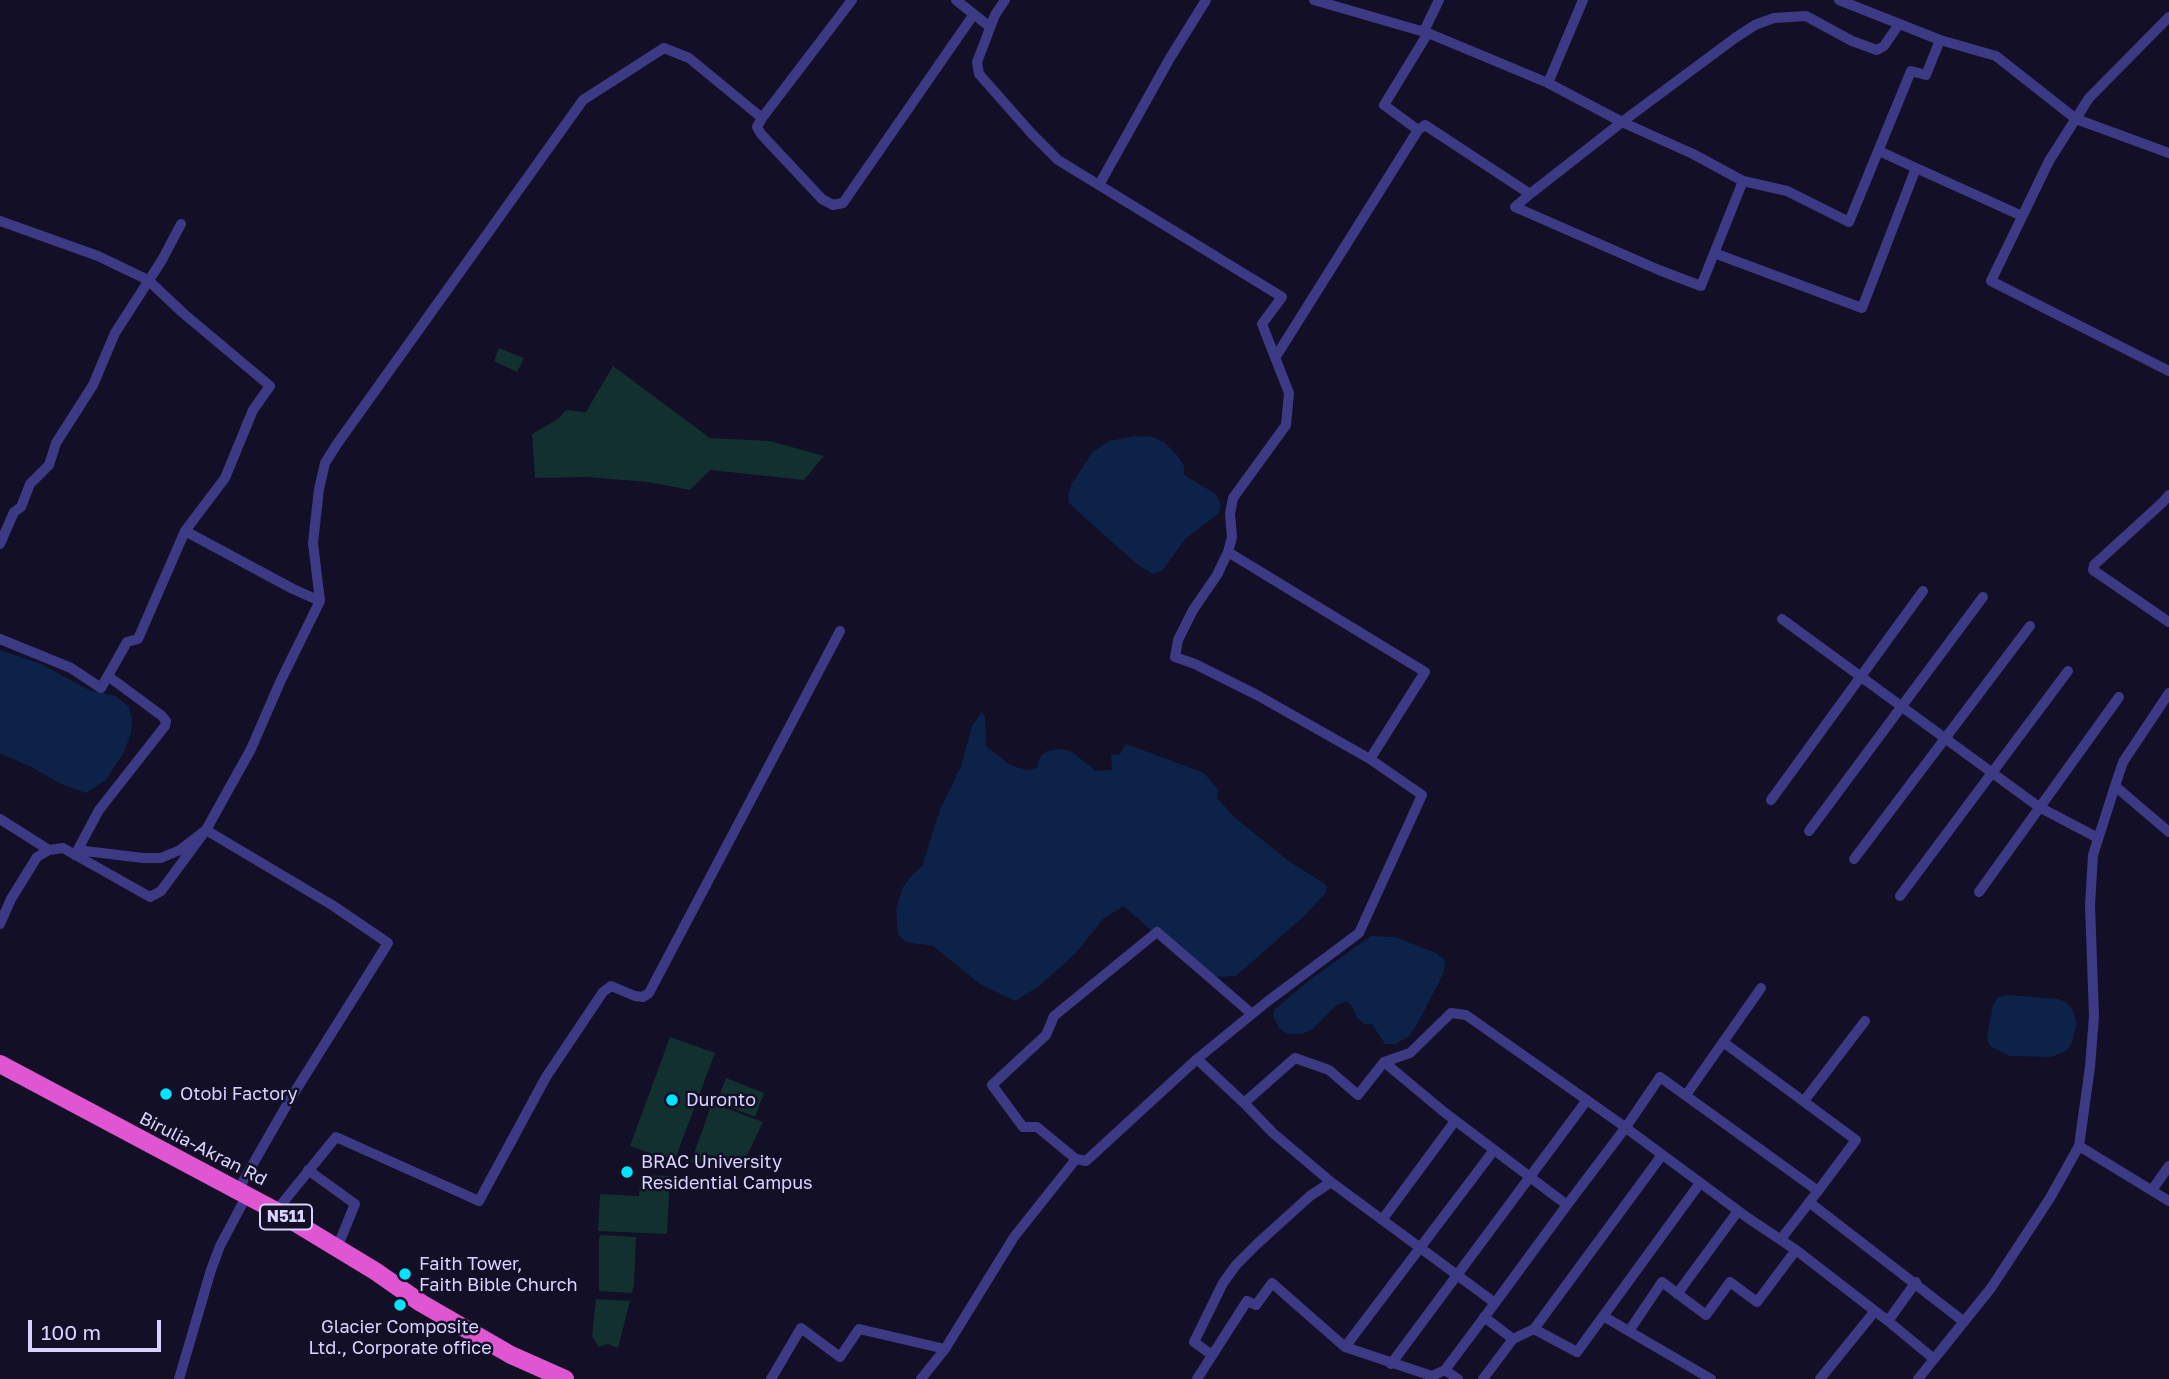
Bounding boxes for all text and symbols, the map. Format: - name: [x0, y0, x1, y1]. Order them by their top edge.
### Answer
- place label: Otobi Factory: [180, 1083, 298, 1105]
- marker: Otobi Factory: [158, 1086, 174, 1102]
- place label: Duronto: [686, 1089, 756, 1111]
- marker: Duronto: [664, 1092, 680, 1108]
- street label: Birulia-Akran Rd: [136, 1108, 270, 1190]
- place label: BRAC University Residential Campus: [641, 1151, 813, 1194]
- marker: BRAC University Residential Campus: [619, 1164, 635, 1180]
- road number: N511: [260, 1204, 312, 1230]
- place label: Faith Tower, Faith Bible Church: [419, 1253, 578, 1296]
- marker: Faith Tower, Faith Bible Church: [397, 1266, 413, 1282]
- marker: Glacier Composite Ltd., Corporate office: [392, 1297, 408, 1313]
- scale bar: [32, 1306, 164, 1350]
- place label: Glacier Composite Ltd., Corporate office: [308, 1316, 492, 1358]
- text: 100 m: [41, 1319, 101, 1345]

